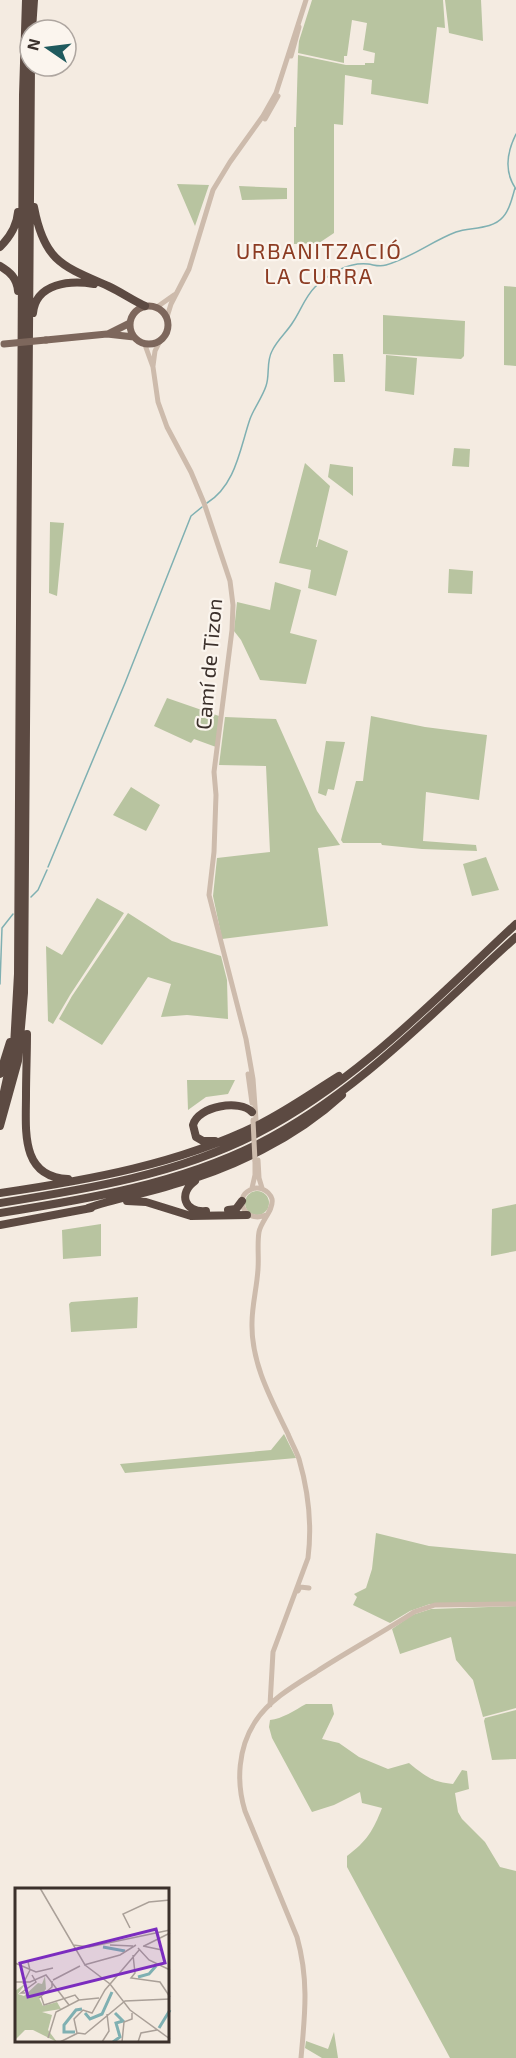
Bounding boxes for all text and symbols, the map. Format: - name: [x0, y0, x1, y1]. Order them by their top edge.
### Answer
- north arrow: [18, 18, 78, 78]
- text: N: [22, 36, 44, 52]
- district label: URBANITZACIÓ LA CURRA: [236, 237, 402, 288]
- street label: Camí de Tizon: [190, 597, 226, 731]
- inset map: [15, 1888, 170, 2043]

